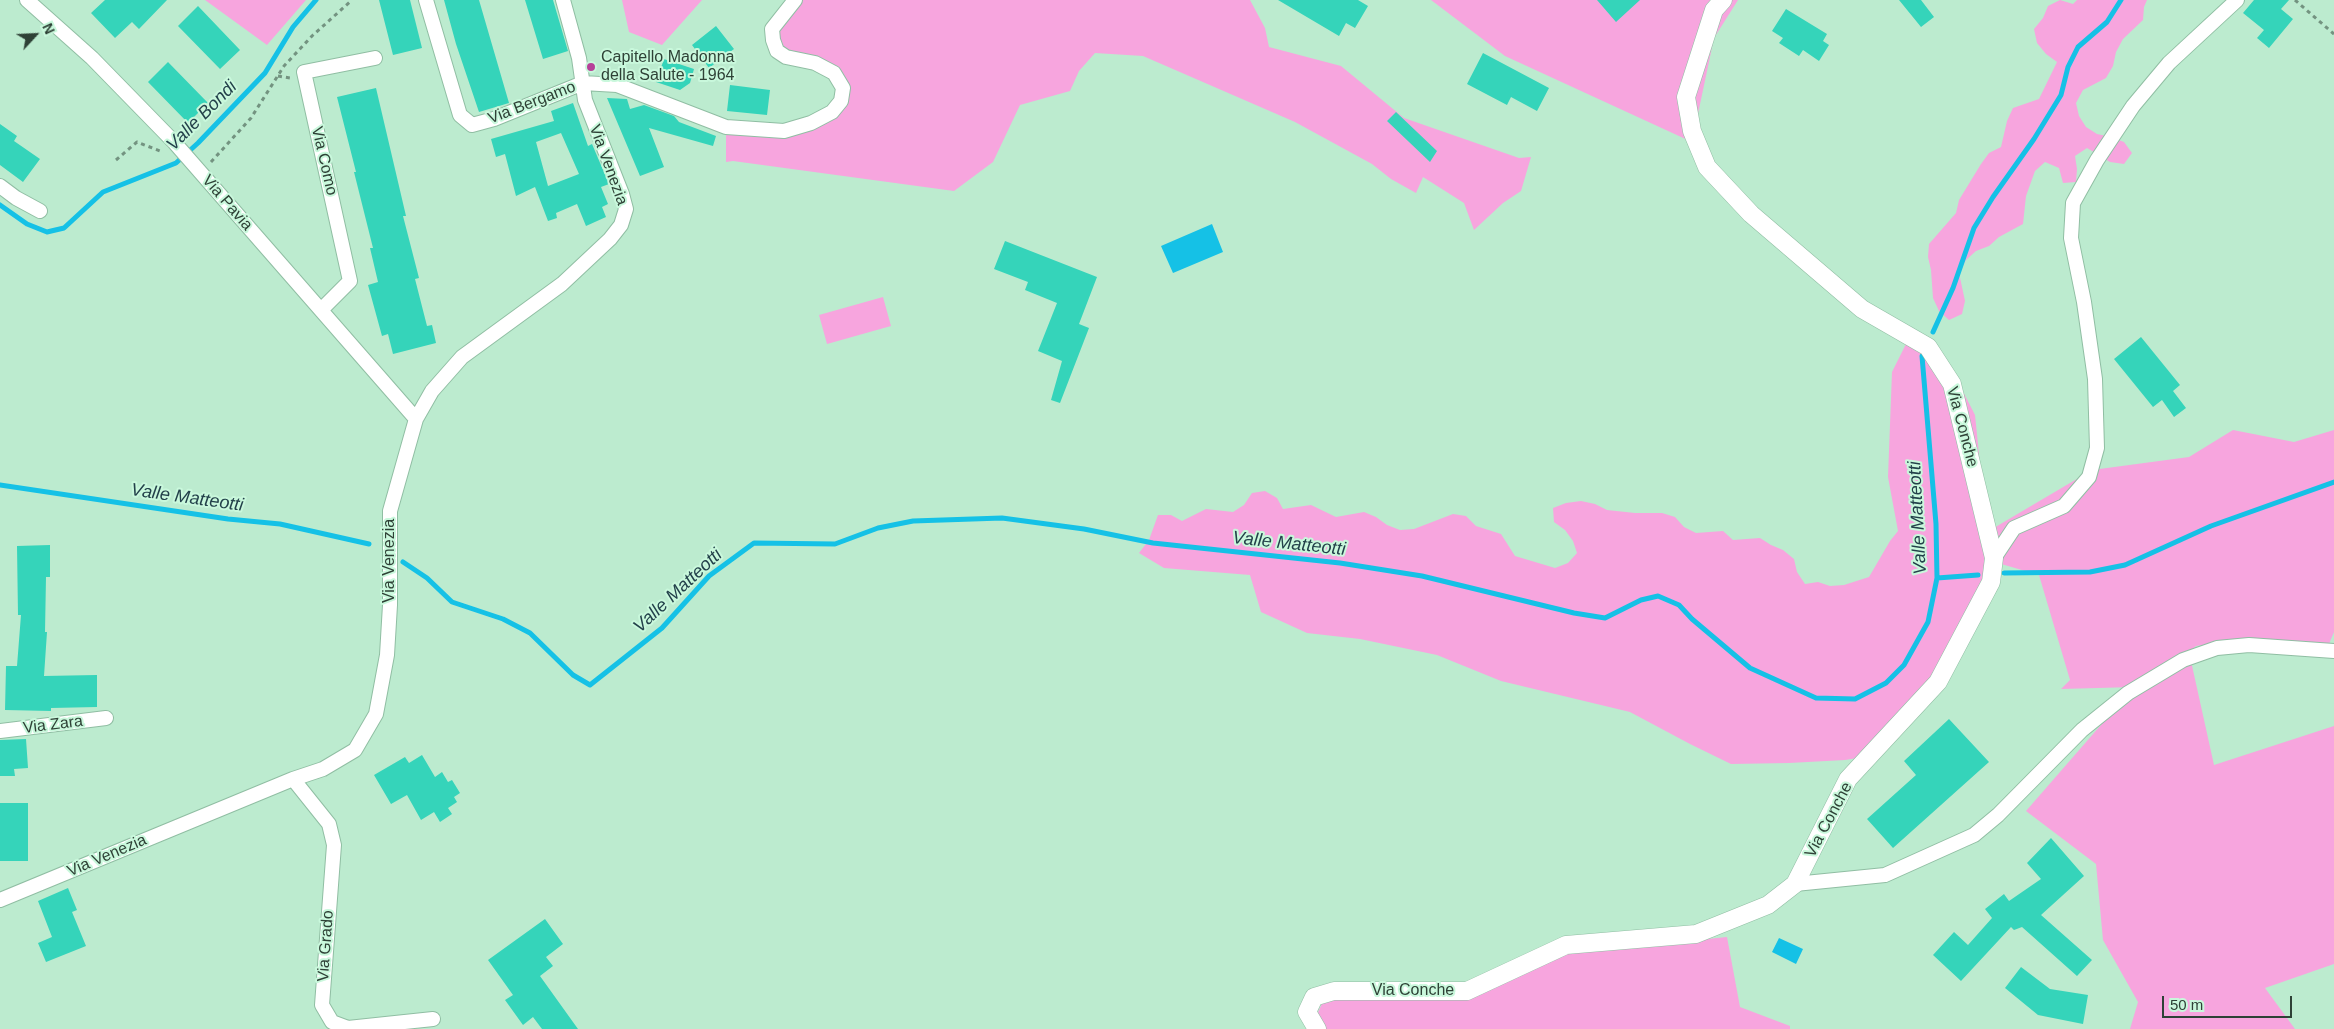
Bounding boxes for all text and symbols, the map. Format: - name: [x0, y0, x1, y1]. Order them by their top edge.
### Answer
- north arrow: [10, 10, 60, 60]
- text: N: [39, 21, 58, 37]
- place label: Capitello Madonna della Salute - 1964: [601, 48, 734, 86]
- marker: Capitello Madonna della Salute - 1964: [585, 61, 597, 73]
- water label: Valle Bondi: [162, 76, 242, 156]
- street label: Via Bergamo: [486, 78, 578, 128]
- street label: Via Venezia: [585, 122, 631, 208]
- street label: Via Como: [307, 125, 341, 197]
- street label: Via Pavia: [198, 171, 256, 235]
- street label: Via Conche: [1942, 385, 1982, 469]
- water label: Valle Matteotti: [1904, 461, 1932, 575]
- water label: Valle Matteotti: [129, 479, 245, 517]
- street label: Via Venezia: [380, 519, 400, 603]
- water label: Valle Matteotti: [1231, 527, 1347, 561]
- water label: Valle Matteotti: [629, 544, 727, 638]
- street label: Via Zara: [22, 712, 84, 738]
- street label: Via Conche: [1801, 779, 1857, 861]
- street label: Via Venezia: [64, 831, 150, 881]
- street label: Via Grado: [314, 910, 338, 982]
- street label: Via Conche: [1372, 981, 1454, 1001]
- scale bar: [2164, 986, 2294, 1018]
- text: 50 m: [2170, 996, 2203, 1013]

